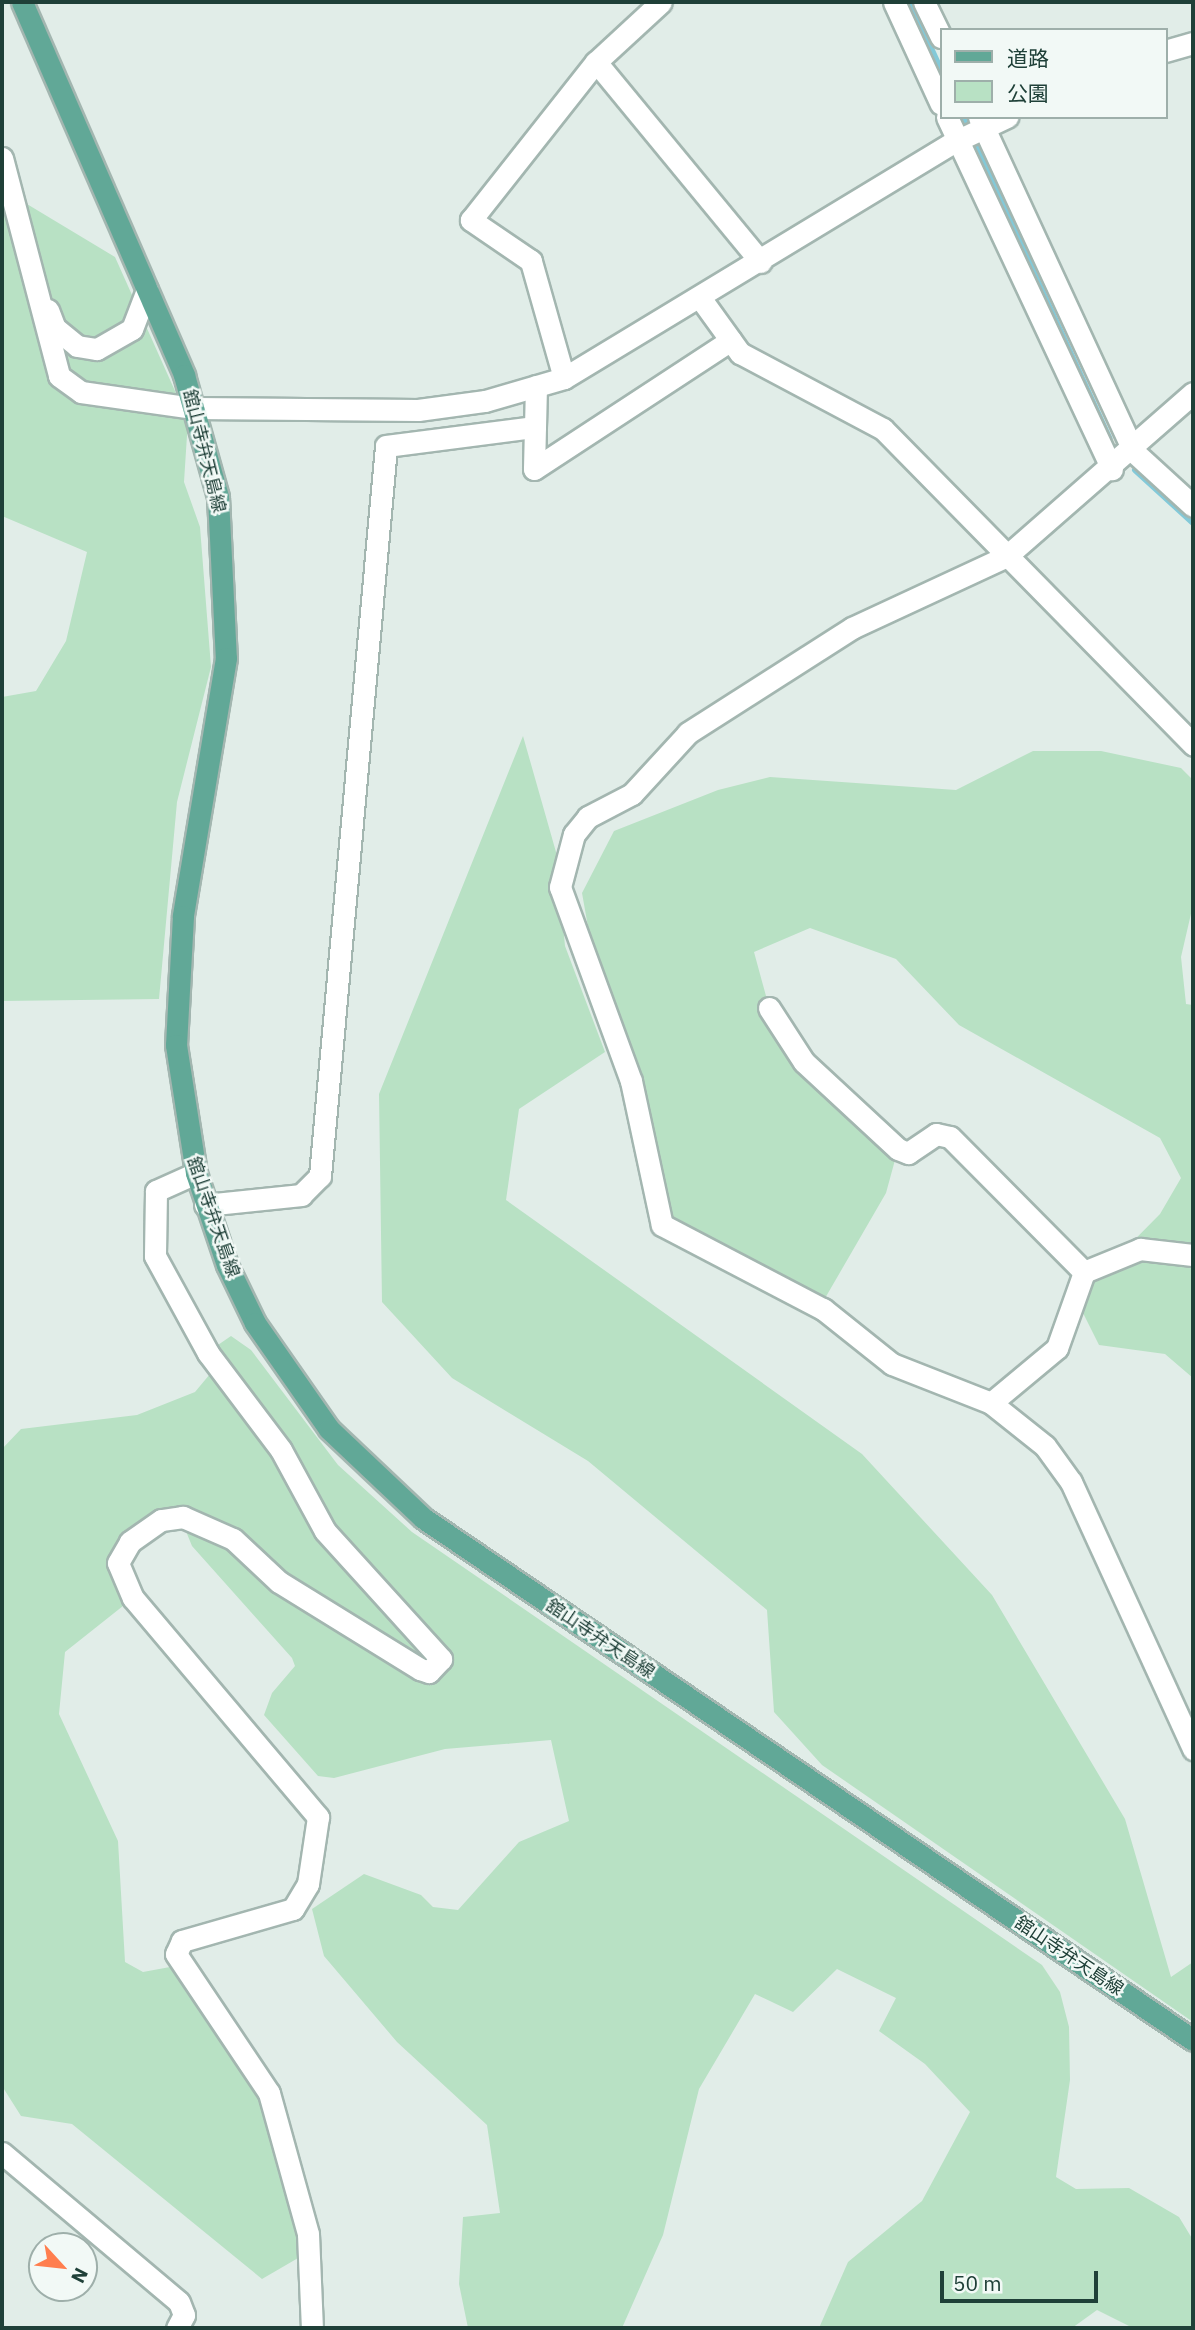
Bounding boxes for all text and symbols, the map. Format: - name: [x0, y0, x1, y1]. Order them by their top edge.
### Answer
- legend: [940, 28, 1167, 119]
- text: 道路: [1007, 44, 1049, 72]
- text: 公園: [1007, 79, 1049, 107]
- street label: 舘山寺弁天島線: [178, 387, 230, 515]
- street label: 舘山寺弁天島線: [182, 1154, 244, 1280]
- street label: 舘山寺弁天島線: [542, 1595, 658, 1683]
- street label: 舘山寺弁天島線: [1011, 1912, 1127, 2000]
- north arrow: [28, 2232, 98, 2302]
- scale bar: [943, 2256, 1100, 2300]
- text: N: [66, 2264, 94, 2287]
- text: 50 m: [953, 2269, 1002, 2297]

